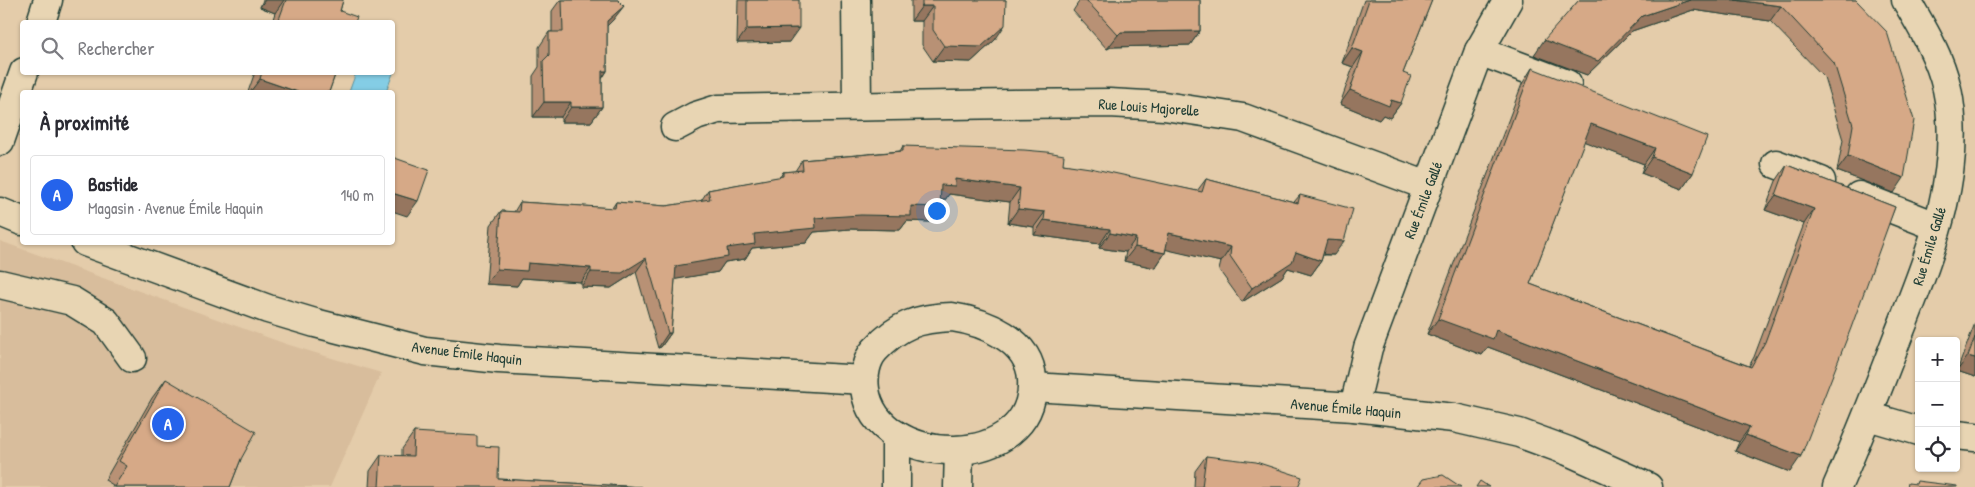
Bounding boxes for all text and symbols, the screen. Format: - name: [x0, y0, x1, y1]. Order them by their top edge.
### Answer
- search box: [20, 20, 395, 75]
- icon: search: [38, 34, 66, 62]
- text: Rechercher: [78, 35, 155, 61]
- street label: Rue Louis Majorelle: [1098, 93, 1200, 121]
- text: À proximité: [40, 108, 129, 137]
- street label: Rue Émile Gallé: [1399, 158, 1447, 242]
- text: Bastide: [88, 171, 138, 197]
- text: A: [53, 184, 61, 206]
- text: 140 m: [340, 184, 374, 206]
- text: Magasin · Avenue Émile Haquin: [88, 197, 263, 219]
- your location: [924, 198, 950, 224]
- street label: Rue Émile Gallé: [1907, 204, 1951, 288]
- street label: Avenue Émile Haquin: [411, 336, 524, 370]
- map controls: [1915, 337, 1960, 472]
- button: +: [1915, 337, 1960, 382]
- button: −: [1915, 382, 1960, 427]
- street label: Avenue Émile Haquin: [1290, 393, 1402, 423]
- pin: A: [152, 405, 184, 443]
- button: locate: [1915, 427, 1960, 472]

